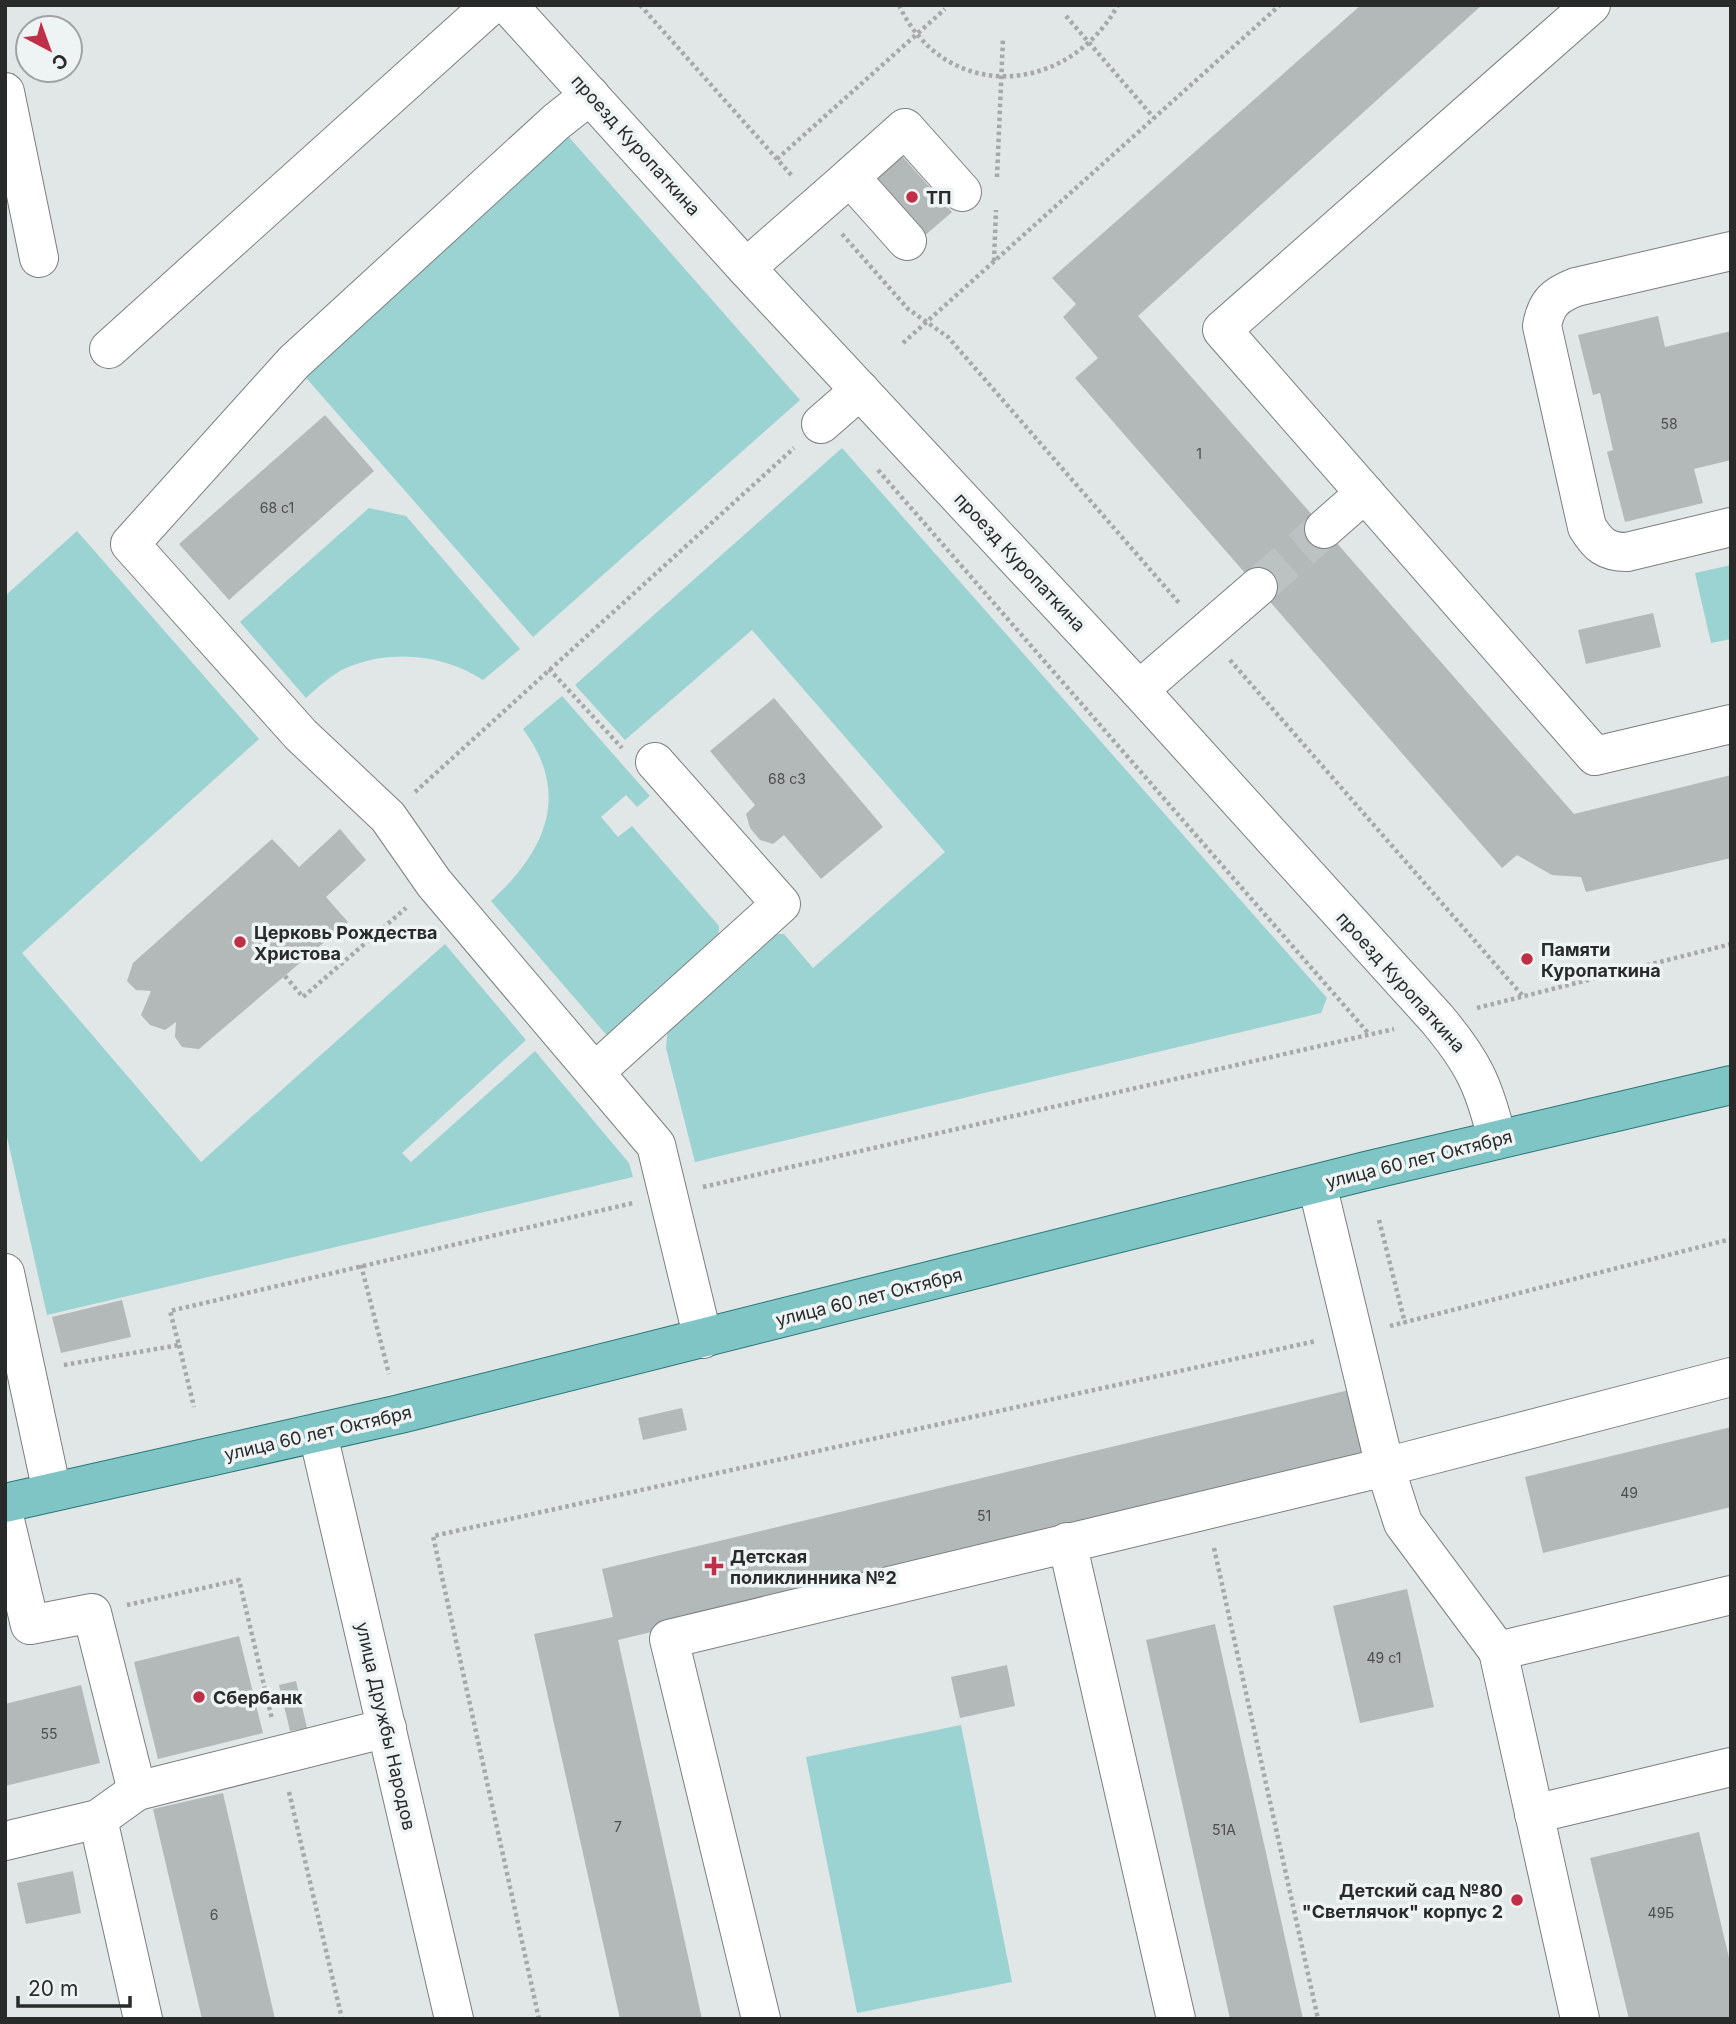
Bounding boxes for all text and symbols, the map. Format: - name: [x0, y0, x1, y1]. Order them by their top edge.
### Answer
- north arrow: [14, 14, 84, 84]
- text: С: [47, 48, 73, 75]
- street label: проезд Куропаткина: [567, 70, 705, 220]
- place label: ТП: [926, 187, 951, 208]
- marker: ТП: [904, 189, 920, 205]
- house number: 58: [1660, 415, 1678, 432]
- house number: 1: [1196, 445, 1202, 462]
- street label: проезд Куропаткина: [950, 488, 1090, 636]
- house number: 68 с1: [260, 499, 294, 516]
- house number: 68 с3: [768, 770, 806, 787]
- street label: проезд Куропаткина: [1332, 907, 1470, 1057]
- place label: Церковь Рождества Христова: [254, 922, 438, 964]
- marker: Церковь Рождества Христова: [232, 934, 248, 950]
- place label: Памяти Куропаткина: [1541, 939, 1661, 981]
- marker: Памяти Куропаткина: [1519, 951, 1535, 967]
- street label: улица 60 лет Октября: [1323, 1126, 1515, 1192]
- street label: улица 60 лет Октября: [773, 1264, 965, 1330]
- street label: улица 60 лет Октября: [222, 1401, 414, 1465]
- house number: 49: [1620, 1484, 1638, 1501]
- house number: 51: [977, 1507, 991, 1524]
- place label: Детская поликлинника №2: [730, 1546, 897, 1588]
- marker: Детская поликлинника №2: [704, 1556, 724, 1576]
- street label: улица Дружбы Народов: [352, 1620, 420, 1832]
- house number: 49 с1: [1367, 1649, 1401, 1666]
- place label: Сбербанк: [213, 1687, 303, 1708]
- marker: Сбербанк: [191, 1689, 207, 1705]
- house number: 55: [40, 1725, 58, 1742]
- house number: 7: [614, 1818, 622, 1835]
- house number: 51А: [1212, 1821, 1236, 1838]
- place label: Детский сад №80 "Светлячок" корпус 2: [1302, 1880, 1503, 1922]
- marker: Детский сад №80 "Светлячок" корпус 2: [1509, 1892, 1525, 1908]
- house number: 49Б: [1648, 1904, 1674, 1921]
- house number: 6: [210, 1906, 218, 1923]
- scale bar: [18, 1965, 130, 2009]
- text: 20 m: [28, 1976, 78, 2001]

